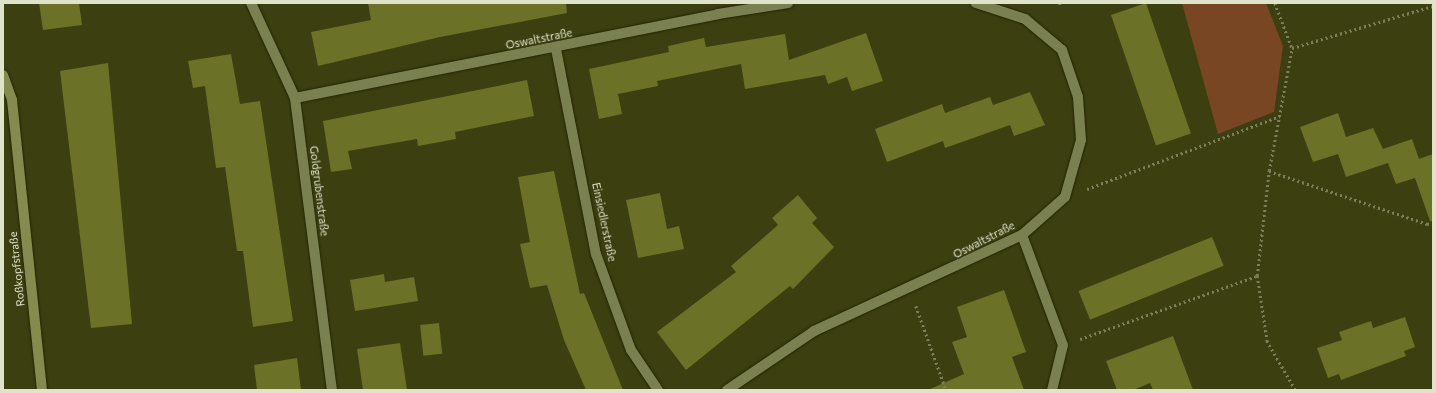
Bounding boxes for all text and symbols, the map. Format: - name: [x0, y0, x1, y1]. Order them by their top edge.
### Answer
- street label: Oswaltstraße: [505, 26, 573, 52]
- street label: Goldgrubenstraße: [307, 145, 331, 237]
- street label: Einsiedlerstraße: [589, 181, 619, 263]
- street label: Oswaltstraße: [951, 219, 1017, 261]
- street label: Roßkopfstraße: [7, 231, 27, 307]

